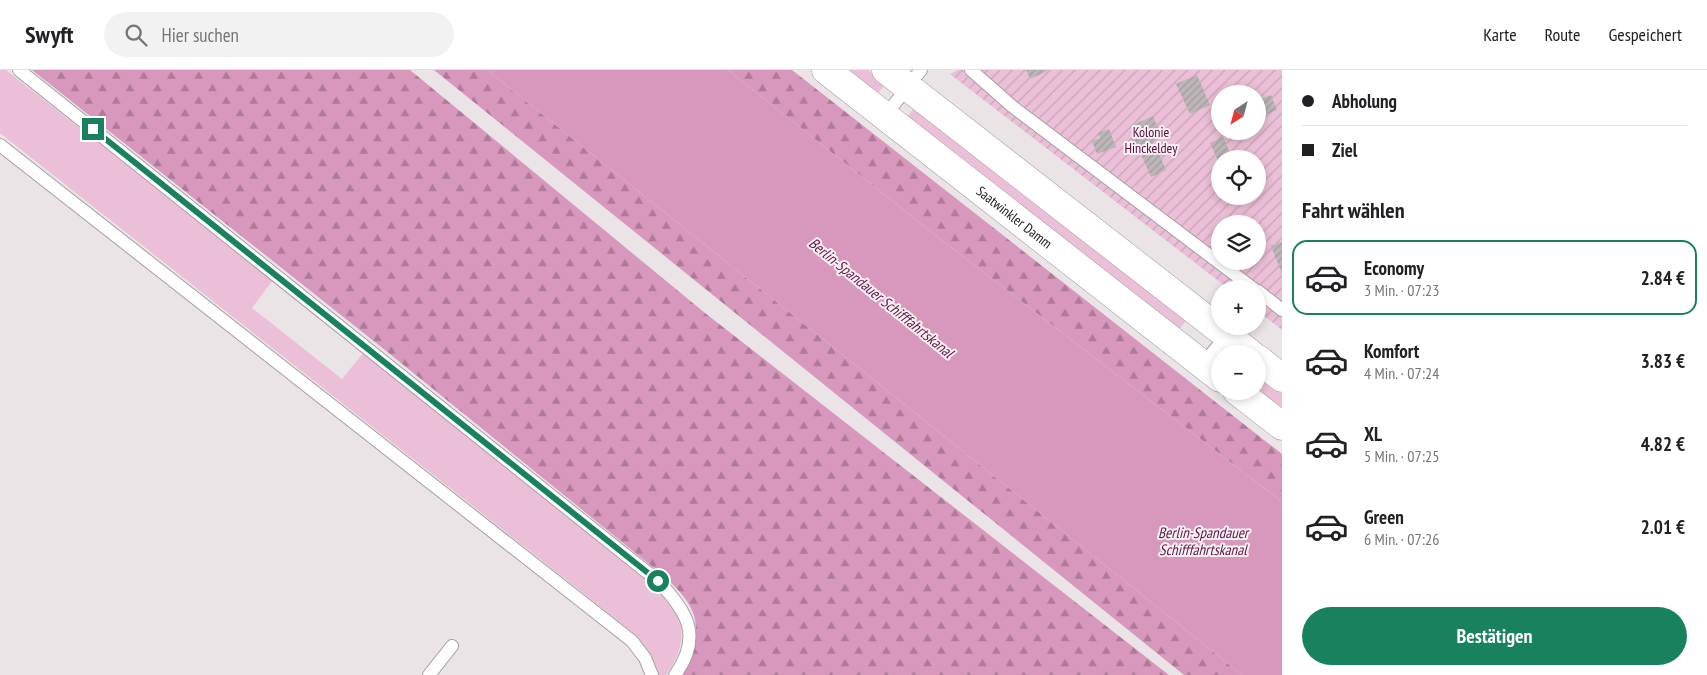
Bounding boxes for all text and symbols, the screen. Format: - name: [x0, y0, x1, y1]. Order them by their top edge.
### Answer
- search box: [104, 12, 454, 57]
- text: Swyft: [25, 19, 74, 50]
- icon: search: [122, 21, 150, 49]
- text: Hier suchen: [162, 23, 239, 47]
- text: Karte: [1483, 23, 1517, 46]
- text: Route: [1545, 23, 1580, 46]
- text: Gespeichert: [1608, 23, 1682, 46]
- north arrow: [1211, 85, 1266, 140]
- map controls: [1211, 85, 1266, 400]
- text: Abholung: [1332, 89, 1397, 113]
- route end: [82, 118, 104, 140]
- park label: Kolonie Hinckeldey: [1125, 123, 1178, 157]
- text: Ziel: [1332, 138, 1357, 162]
- button: locate: [1211, 150, 1266, 205]
- street label: Saatwinkler Damm: [973, 182, 1056, 252]
- text: Fahrt wählen: [1302, 196, 1405, 224]
- button: layers: [1211, 215, 1266, 270]
- water label: Berlin-Spandauer Schifffahrtskanal: [805, 233, 959, 363]
- icon: car: [1304, 255, 1349, 300]
- text: Economy: [1364, 256, 1424, 280]
- text: 2.84 €: [1641, 266, 1685, 290]
- button: +: [1211, 280, 1266, 335]
- text: 3 Min. · 07:23: [1364, 280, 1439, 300]
- icon: car: [1304, 338, 1349, 383]
- text: Komfort: [1364, 339, 1419, 363]
- button: −: [1211, 345, 1266, 400]
- text: 3.83 €: [1641, 349, 1685, 373]
- text: 4 Min. · 07:24: [1364, 363, 1439, 383]
- icon: car: [1304, 421, 1349, 466]
- text: XL: [1364, 422, 1382, 446]
- text: 4.82 €: [1641, 432, 1685, 456]
- text: 5 Min. · 07:25: [1364, 446, 1439, 466]
- icon: car: [1304, 504, 1349, 549]
- text: Green: [1364, 505, 1404, 529]
- text: 2.01 €: [1641, 515, 1685, 539]
- water label: Berlin-Spandauer Schifffahrtskanal: [1158, 523, 1250, 559]
- text: 6 Min. · 07:26: [1364, 529, 1439, 549]
- route start: [647, 570, 669, 592]
- button: Bestätigen: [1302, 607, 1687, 665]

